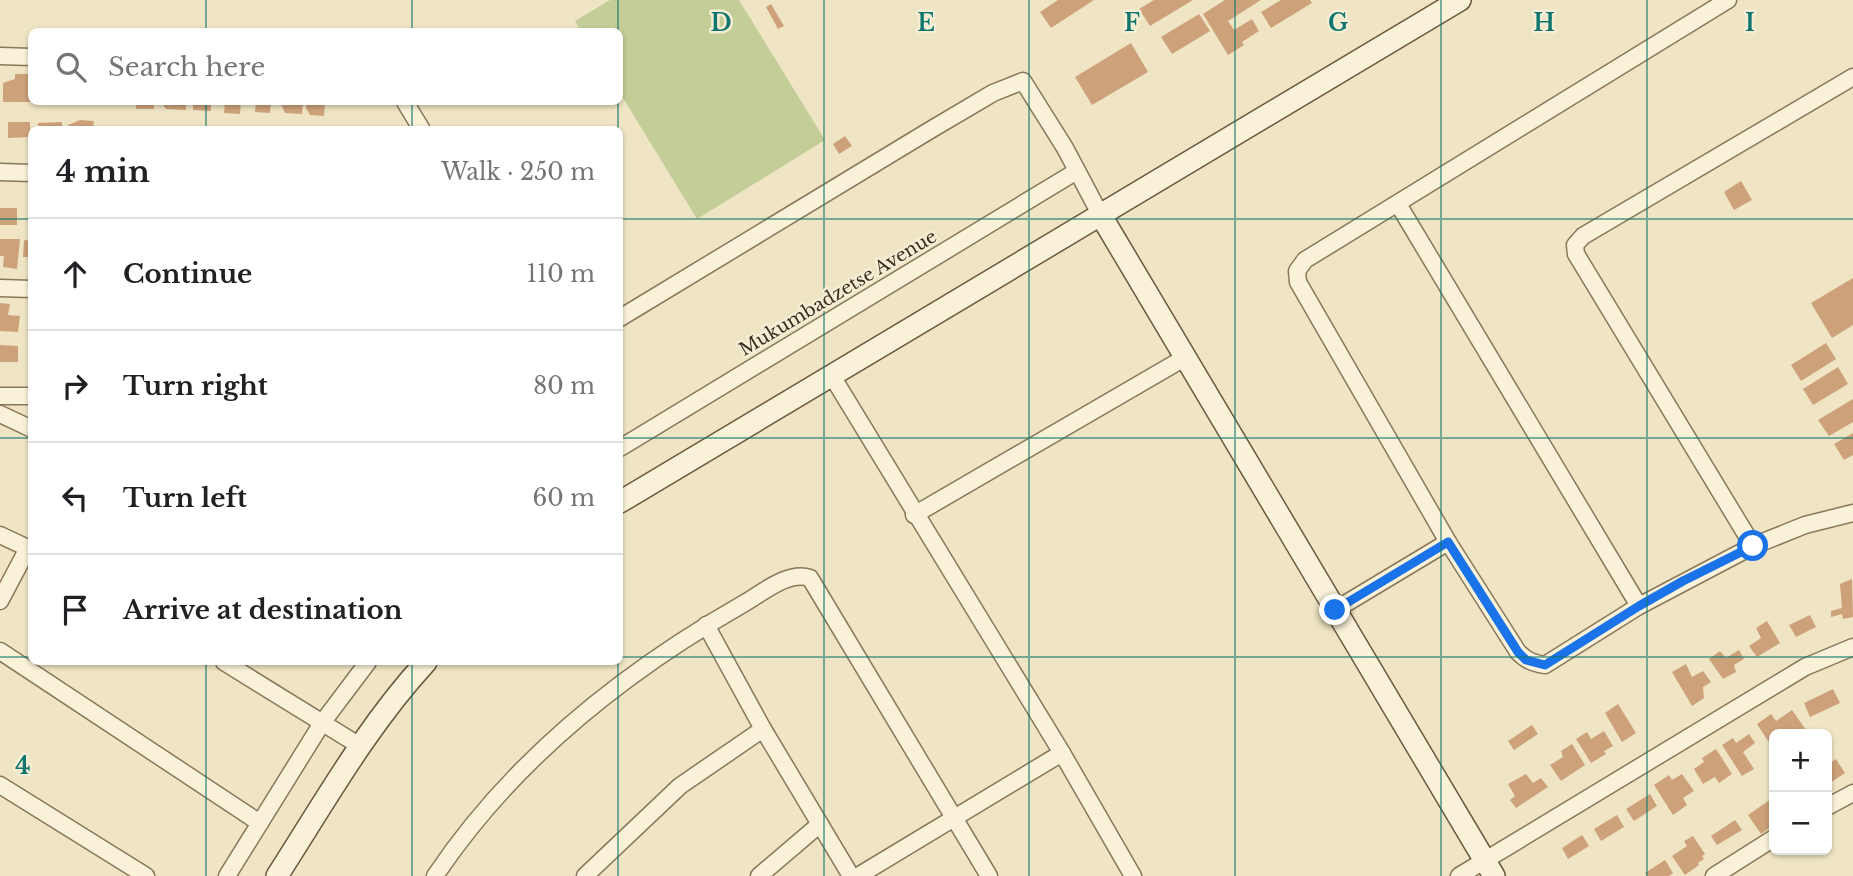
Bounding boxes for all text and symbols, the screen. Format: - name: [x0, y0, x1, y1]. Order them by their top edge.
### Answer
- text: D: [710, 9, 732, 37]
- text: E: [917, 9, 935, 37]
- text: F: [1124, 9, 1140, 37]
- text: G: [1328, 9, 1348, 37]
- text: H: [1533, 9, 1555, 37]
- text: I: [1745, 9, 1755, 37]
- search box: [28, 28, 623, 105]
- icon: search: [52, 48, 90, 86]
- text: Search here: [108, 51, 265, 83]
- text: 4 min: [56, 153, 150, 190]
- text: Walk · 250 m: [441, 158, 595, 186]
- street label: Mukumbadzetse Avenue: [735, 225, 941, 361]
- icon: ahead: [56, 255, 94, 293]
- text: Continue: [123, 258, 252, 290]
- text: 110 m: [527, 260, 595, 288]
- icon: right: [56, 367, 94, 405]
- text: Turn right: [123, 370, 268, 402]
- text: 80 m: [533, 372, 595, 400]
- icon: left: [56, 479, 94, 517]
- text: Turn left: [123, 482, 247, 514]
- text: 60 m: [533, 484, 595, 512]
- route start: [1737, 530, 1768, 561]
- icon: arrive: [56, 591, 94, 629]
- text: Arrive at destination: [123, 594, 403, 626]
- route end: [1319, 594, 1350, 625]
- map controls: [1769, 729, 1832, 855]
- button: +: [1769, 729, 1832, 792]
- text: 4: [15, 752, 31, 780]
- button: −: [1769, 792, 1832, 855]

